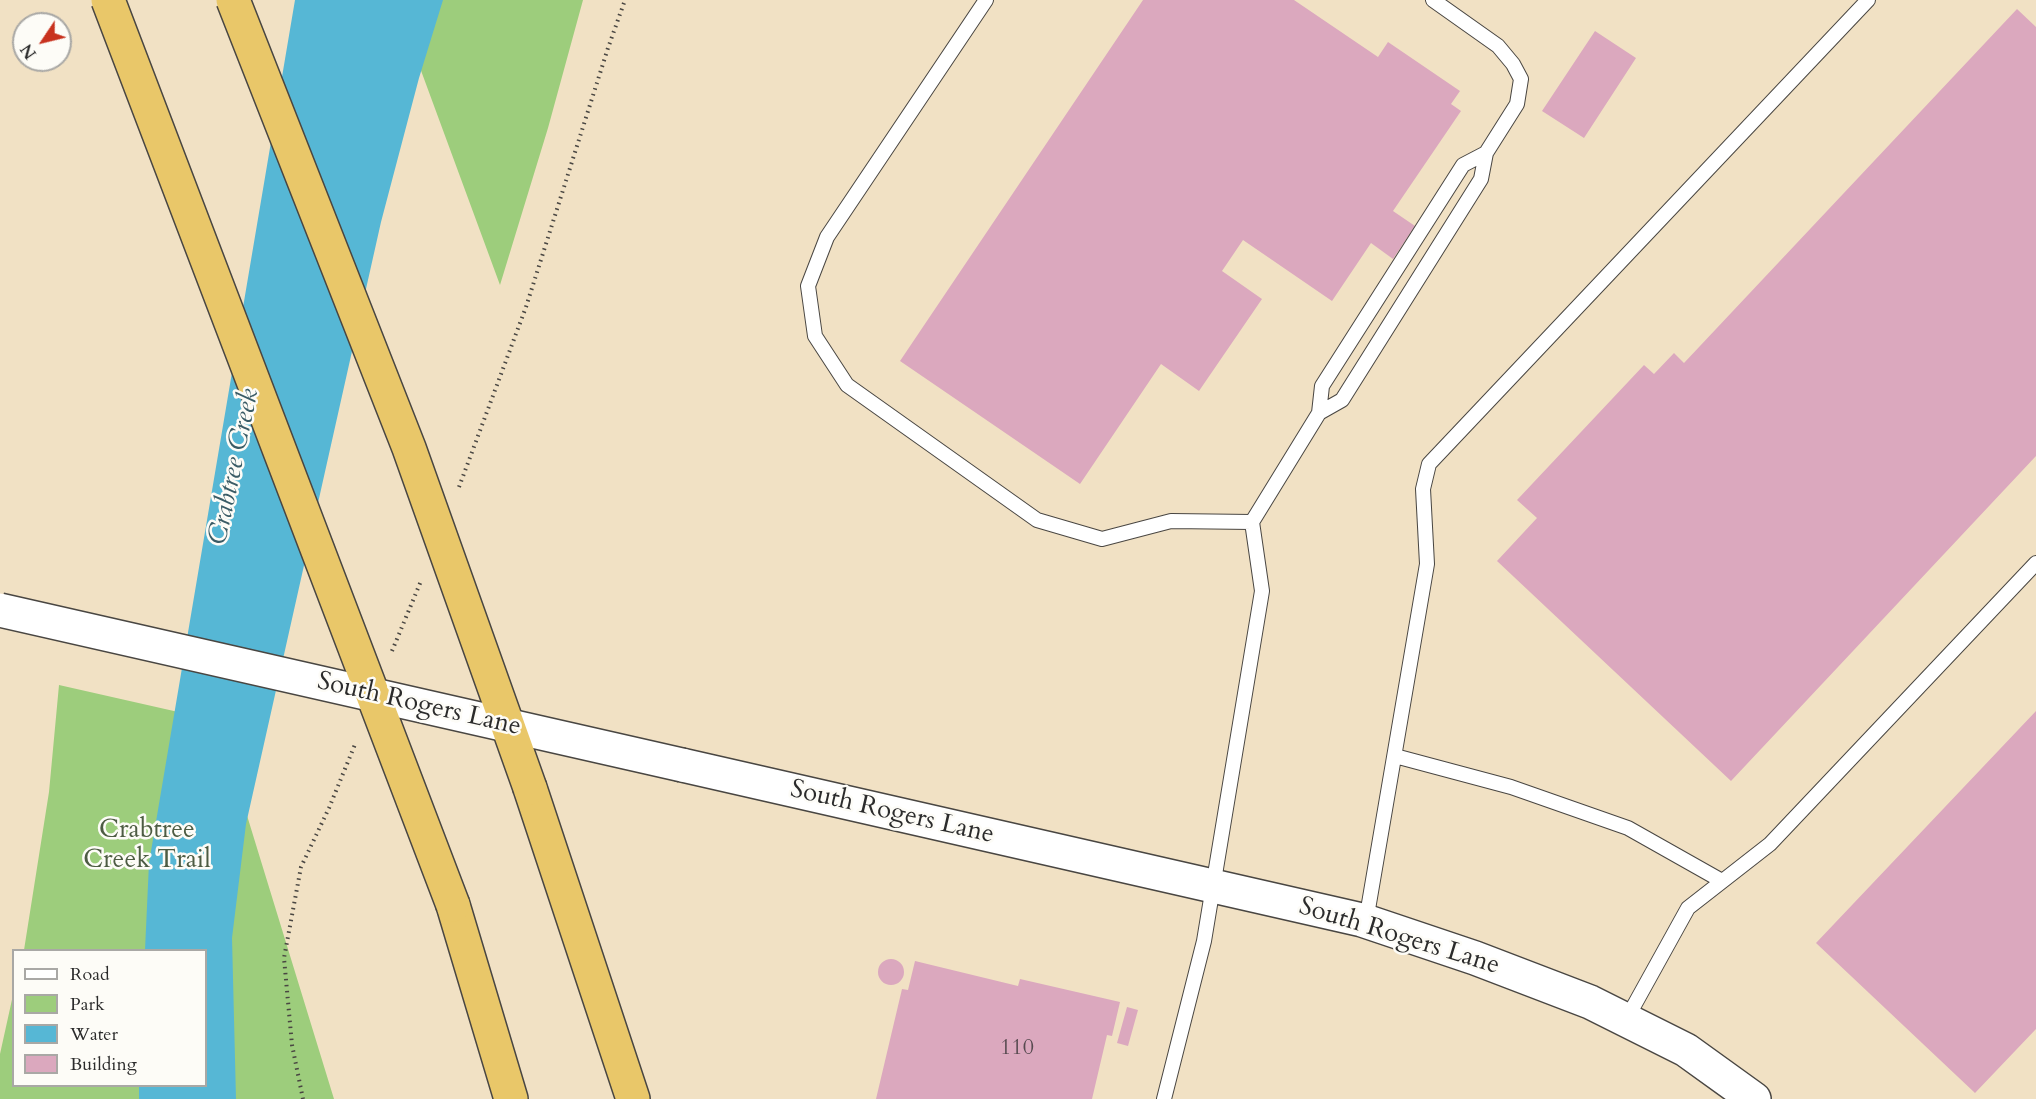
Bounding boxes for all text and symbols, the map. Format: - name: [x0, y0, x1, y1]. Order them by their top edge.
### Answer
- north arrow: [12, 12, 72, 72]
- text: N: [16, 39, 42, 63]
- water label: Crabtree Creek: [203, 386, 267, 548]
- street label: South Rogers Lane: [314, 666, 524, 744]
- street label: South Rogers Lane: [787, 774, 997, 852]
- park label: Crabtree Creek Trail: [83, 815, 211, 876]
- street label: South Rogers Lane: [1295, 892, 1503, 982]
- legend: [12, 949, 207, 1087]
- text: Road: [70, 962, 110, 987]
- text: Park: [70, 992, 105, 1017]
- text: Water: [70, 1022, 118, 1047]
- house number: 110: [1000, 1036, 1034, 1062]
- text: Building: [70, 1052, 137, 1077]

